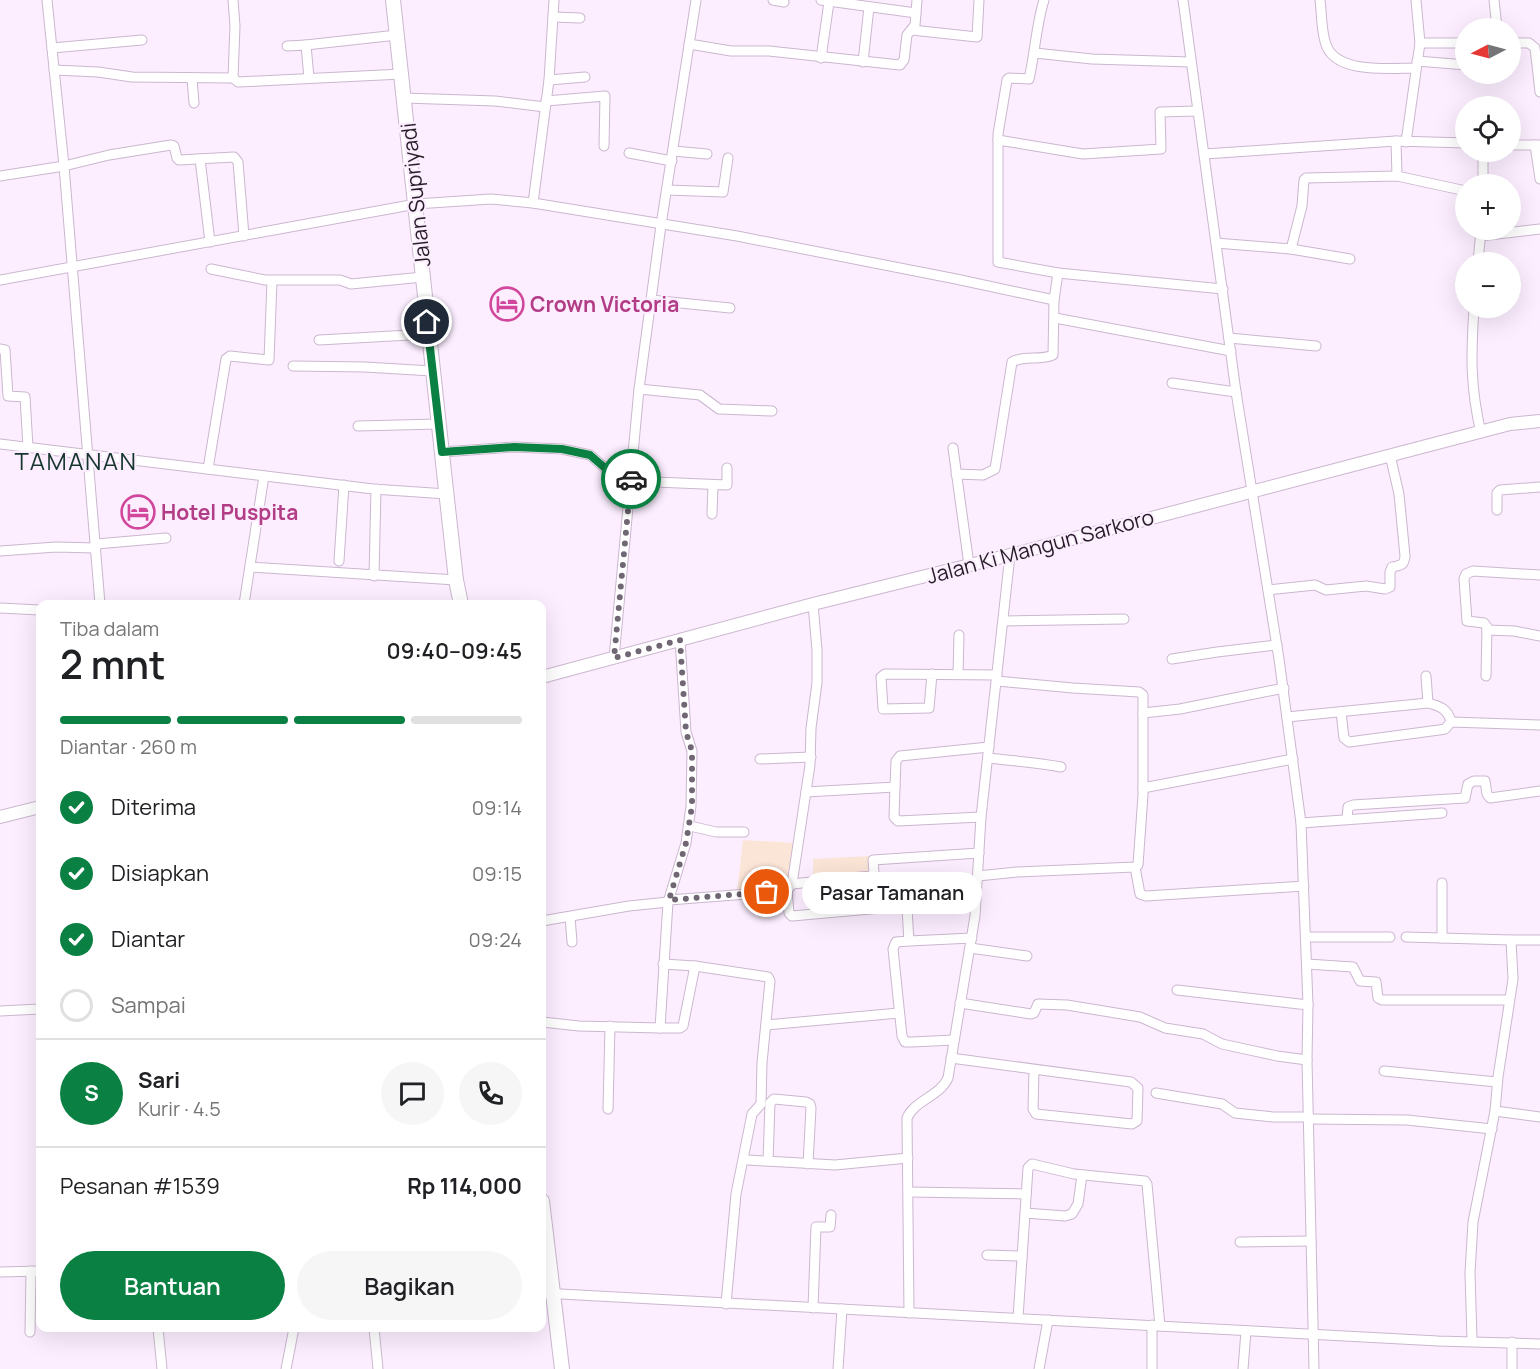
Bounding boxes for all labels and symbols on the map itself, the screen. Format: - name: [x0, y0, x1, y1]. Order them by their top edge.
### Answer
- north arrow: [1455, 18, 1521, 84]
- street label: Jalan Supriyadi: [394, 122, 436, 268]
- hotel icon: Crown Victoria: [489, 286, 525, 322]
- place label: Crown Victoria: [530, 290, 679, 318]
- pin: [401, 296, 452, 347]
- district label: TAMANAN: [15, 444, 137, 477]
- courier: [601, 449, 661, 509]
- hotel icon: Hotel Puspita: [120, 494, 156, 530]
- place label: Hotel Puspita: [161, 498, 298, 526]
- street label: Jalan Ki Mangun Sarkoro: [923, 502, 1157, 590]
- pin: [741, 866, 792, 917]
- callout: Pasar Tamanan: [803, 871, 983, 913]

